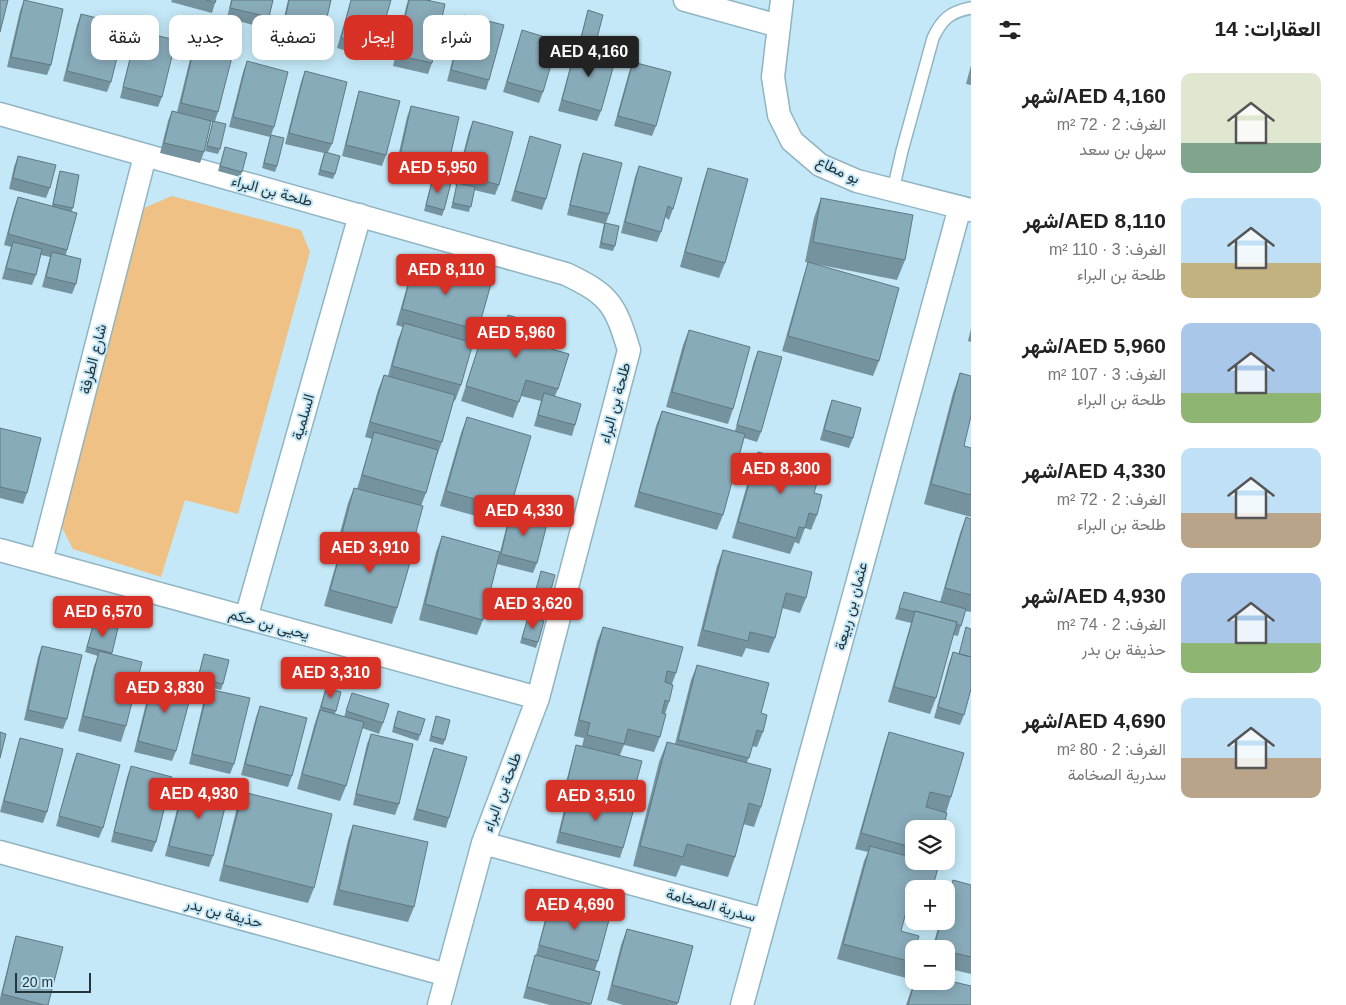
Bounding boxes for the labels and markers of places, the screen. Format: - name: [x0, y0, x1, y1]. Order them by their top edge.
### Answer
- pin: AED 4,160: [532, 36, 646, 78]
- pin: AED 5,950: [381, 152, 495, 194]
- pin: AED 8,110: [389, 254, 503, 296]
- pin: AED 5,960: [459, 316, 573, 359]
- pin: AED 8,300: [724, 452, 838, 495]
- pin: AED 4,330: [467, 494, 581, 537]
- pin: AED 3,910: [313, 532, 427, 574]
- pin: AED 3,620: [476, 588, 590, 630]
- pin: AED 6,570: [46, 596, 160, 638]
- pin: AED 3,310: [274, 656, 388, 699]
- pin: AED 3,830: [108, 672, 222, 714]
- pin: AED 4,930: [142, 778, 256, 820]
- pin: AED 3,510: [539, 780, 653, 822]
- pin: AED 4,690: [518, 888, 632, 931]

